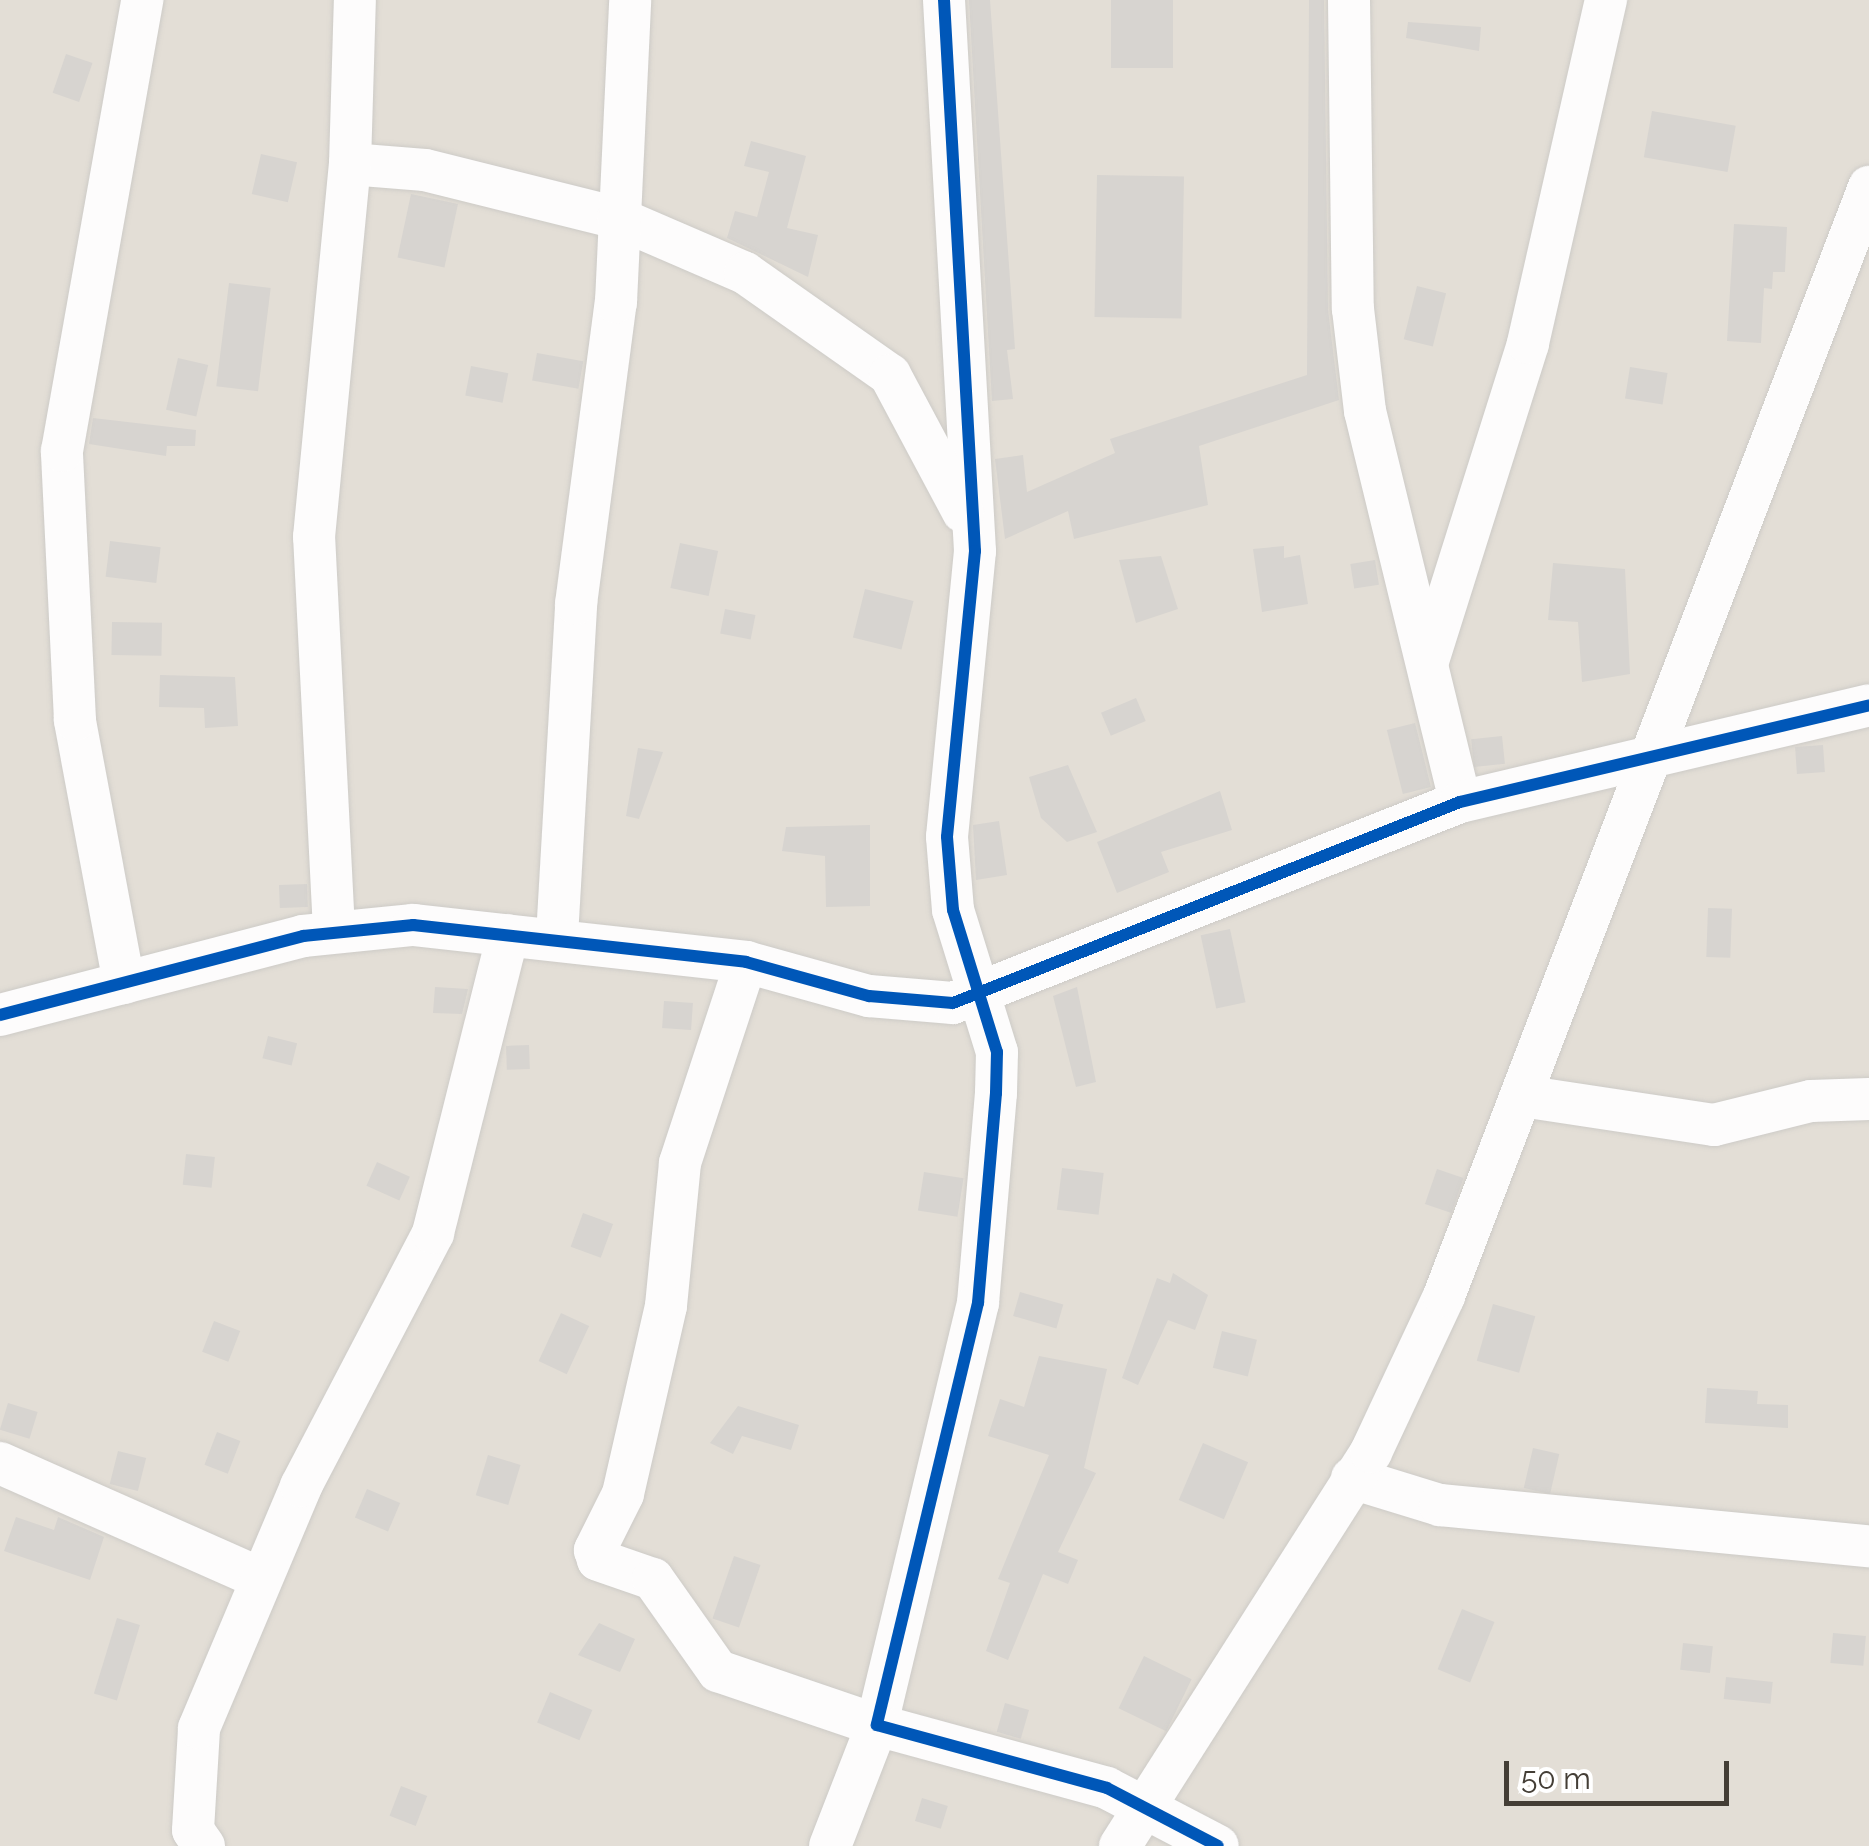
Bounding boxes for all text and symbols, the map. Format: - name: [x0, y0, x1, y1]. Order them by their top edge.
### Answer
- scale bar: [1509, 1741, 1734, 1803]
- text: 50 m: [1521, 1761, 1591, 1796]

